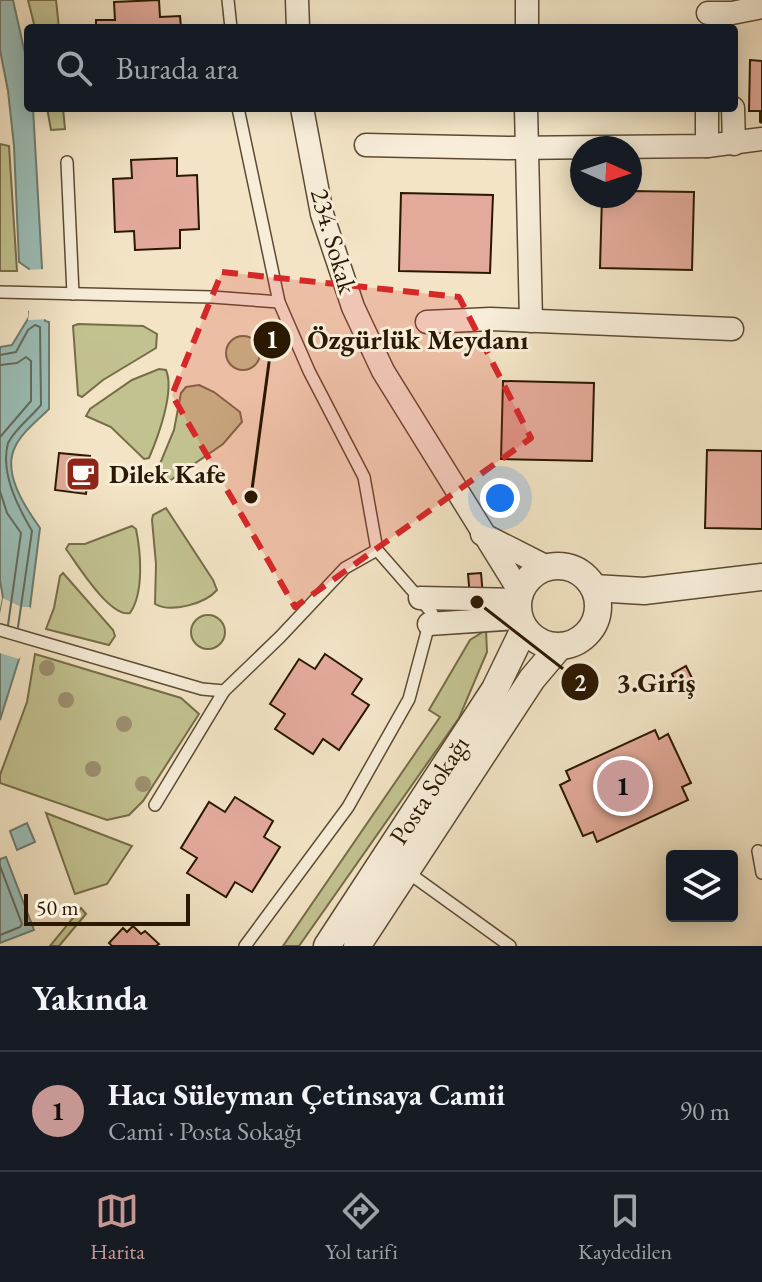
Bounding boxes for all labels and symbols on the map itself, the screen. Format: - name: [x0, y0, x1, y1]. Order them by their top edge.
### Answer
- north arrow: [570, 136, 642, 208]
- street label: 234. Sokak: [303, 184, 365, 298]
- callout: Özgürlük Meydanı: [252, 314, 545, 366]
- text: Özgürlük Meydanı: [307, 321, 529, 357]
- text: 1: [266, 324, 278, 355]
- cafe icon: Dilek Kafe: [64, 455, 102, 493]
- place label: Dilek Kafe: [109, 457, 226, 491]
- your location: [480, 478, 520, 518]
- callout: 3.Giriş: [560, 656, 711, 708]
- text: 3.Giriş: [616, 664, 696, 700]
- text: 2: [574, 667, 587, 698]
- street label: Posta Sokağı: [381, 729, 477, 851]
- pin: 1: [597, 756, 649, 816]
- scale bar: [24, 890, 190, 926]

